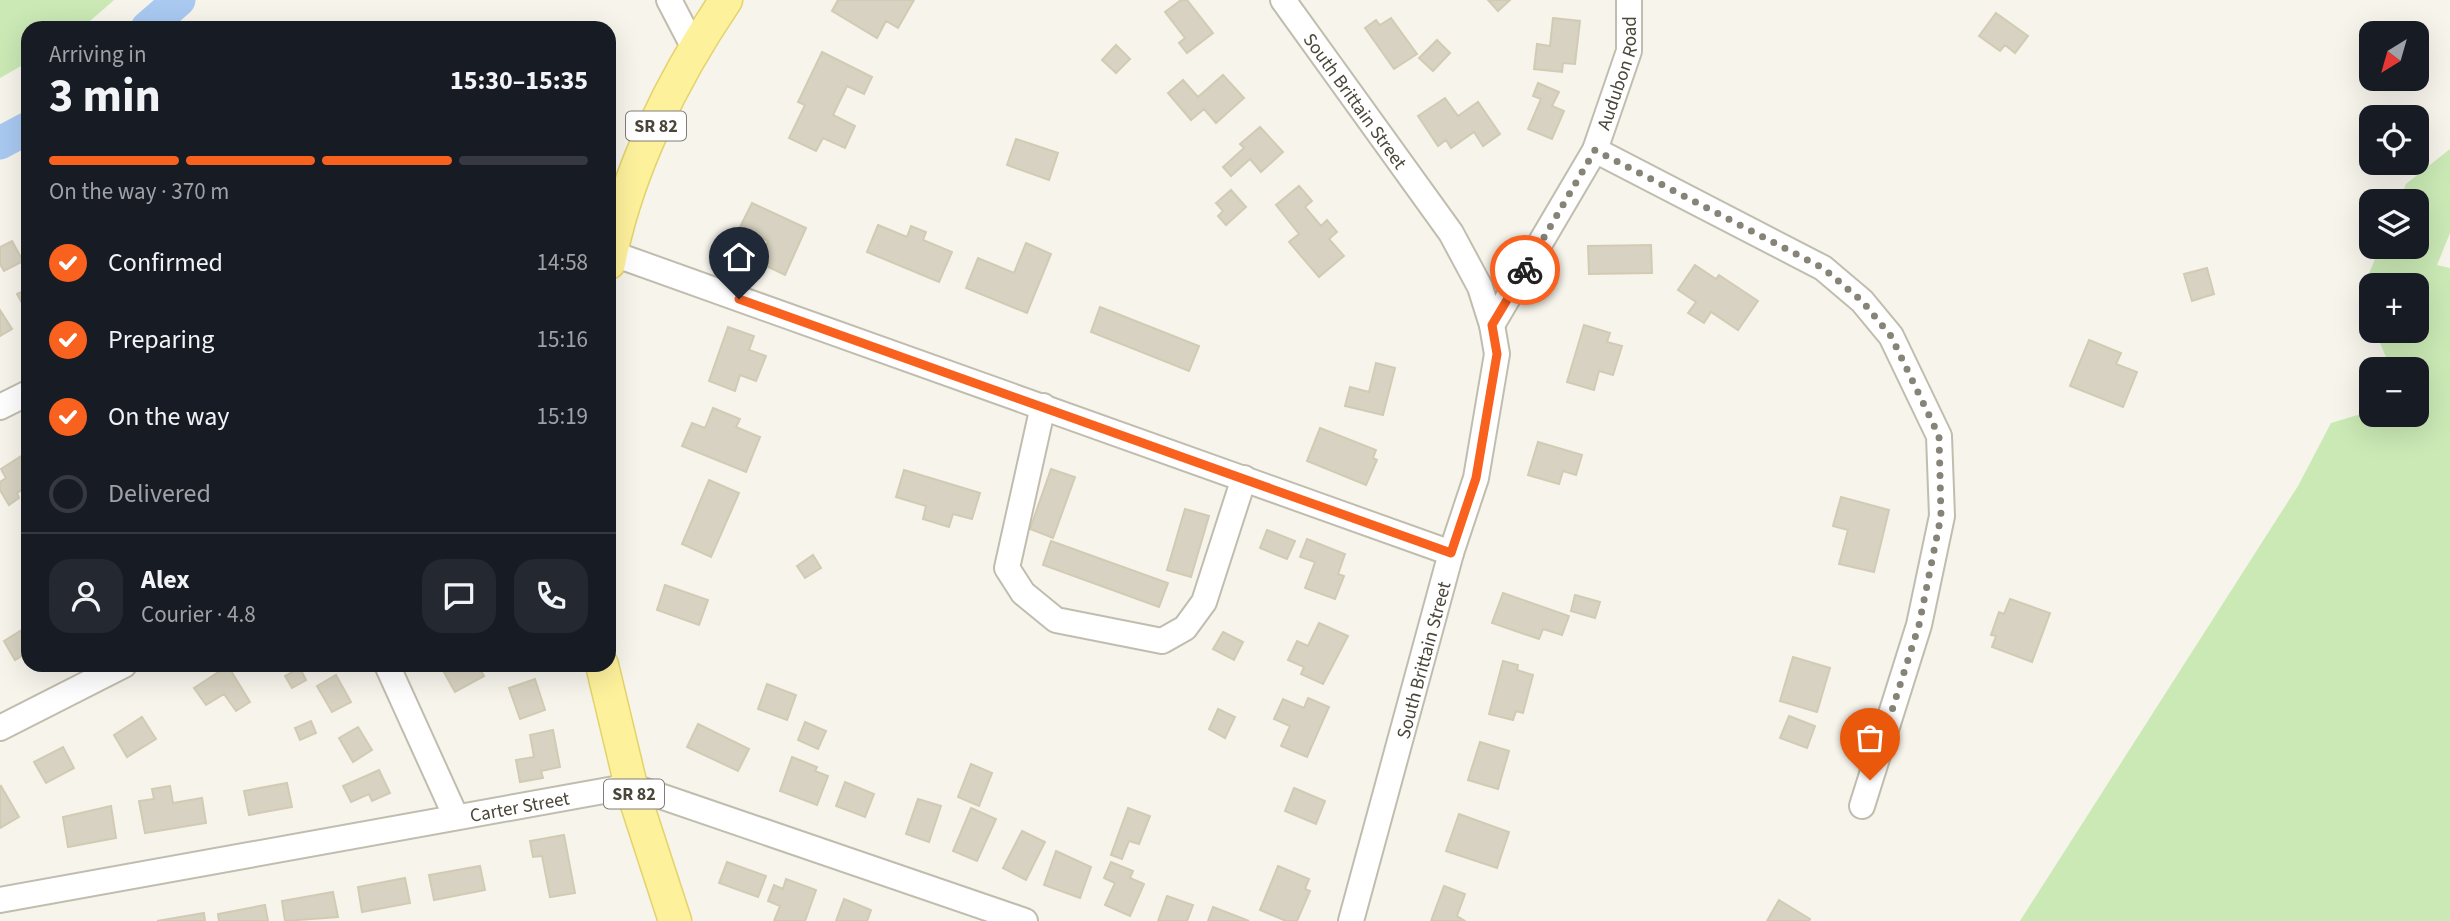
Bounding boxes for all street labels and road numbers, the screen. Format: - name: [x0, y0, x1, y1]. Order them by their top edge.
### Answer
- street label: Audubon Road: [1591, 16, 1645, 134]
- street label: South Brittain Street: [1296, 28, 1413, 176]
- road number: SR 82: [626, 112, 686, 140]
- street label: South Brittain Street: [1390, 578, 1459, 742]
- road number: SR 82: [604, 780, 664, 808]
- street label: Carter Street: [468, 785, 572, 830]

